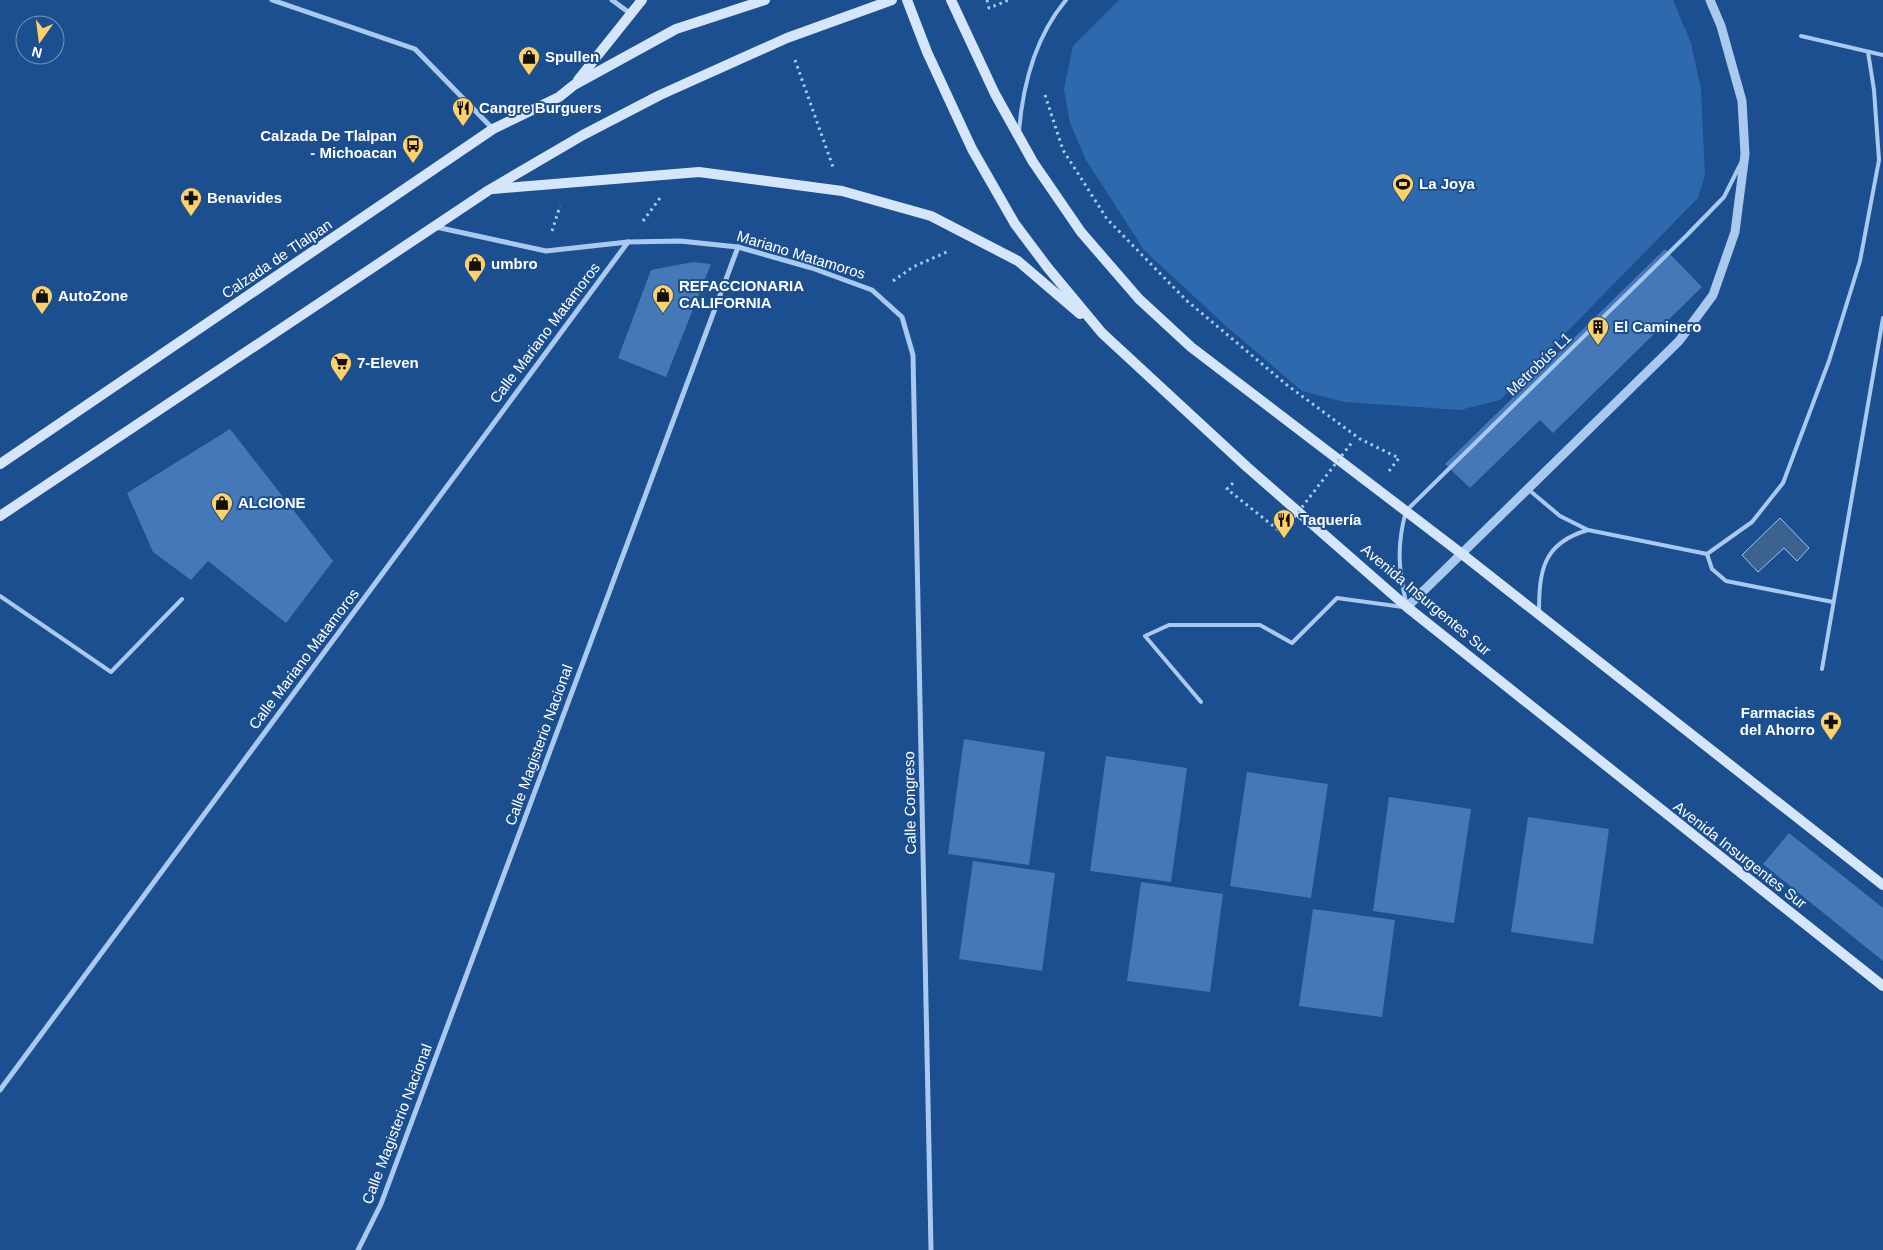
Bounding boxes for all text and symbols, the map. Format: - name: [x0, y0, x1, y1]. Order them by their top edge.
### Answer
- north arrow: [15, 15, 65, 65]
- text: N: [30, 44, 44, 62]
- shop icon: Spullen: [517, 45, 541, 76]
- place label: Spullen: [545, 48, 599, 65]
- restaurant icon: Cangre Burguers: [451, 96, 475, 127]
- place label: Cangre Burguers: [479, 99, 602, 116]
- place label: Calzada De Tlalpan - Michoacan: [260, 127, 397, 161]
- bus stop icon: Calzada De Tlalpan - Michoacan: [401, 133, 425, 164]
- sports icon: La Joya: [1391, 172, 1415, 203]
- place label: La Joya: [1419, 175, 1476, 192]
- pharmacy icon: Benavides: [179, 186, 203, 217]
- place label: Benavides: [207, 189, 282, 206]
- street label: Calzada de Tlalpan: [219, 215, 335, 302]
- street label: Mariano Matamoros: [735, 227, 867, 282]
- shop icon: umbro: [463, 252, 487, 283]
- place label: umbro: [491, 255, 538, 272]
- street label: Calle Mariano Matamoros: [486, 259, 603, 406]
- place label: REFACCIONARIA CALIFORNIA: [679, 277, 804, 311]
- shop icon: REFACCIONARIA CALIFORNIA: [651, 283, 675, 314]
- shop icon: AutoZone: [30, 284, 54, 315]
- place label: AutoZone: [58, 287, 128, 304]
- building icon: El Caminero: [1586, 315, 1610, 346]
- place label: El Caminero: [1614, 318, 1702, 335]
- street label: Metrobús L1: [1503, 329, 1575, 399]
- supermarket icon: 7-Eleven: [329, 351, 353, 382]
- place label: 7-Eleven: [357, 354, 419, 371]
- shop icon: ALCIONE: [210, 491, 234, 522]
- place label: ALCIONE: [238, 494, 306, 511]
- restaurant icon: Taquería: [1272, 508, 1296, 539]
- place label: Taquería: [1300, 511, 1362, 528]
- street label: Avenida Insurgentes Sur: [1358, 540, 1495, 659]
- street label: Calle Mariano Matamoros: [245, 585, 362, 732]
- street label: Calle Magisterio Nacional: [501, 662, 576, 828]
- place label: Farmacias del Ahorro: [1740, 704, 1815, 738]
- pharmacy icon: Farmacias del Ahorro: [1819, 710, 1843, 741]
- street label: Calle Congreso: [900, 751, 919, 855]
- street label: Avenida Insurgentes Sur: [1670, 797, 1810, 912]
- street label: Calle Magisterio Nacional: [358, 1041, 435, 1206]

